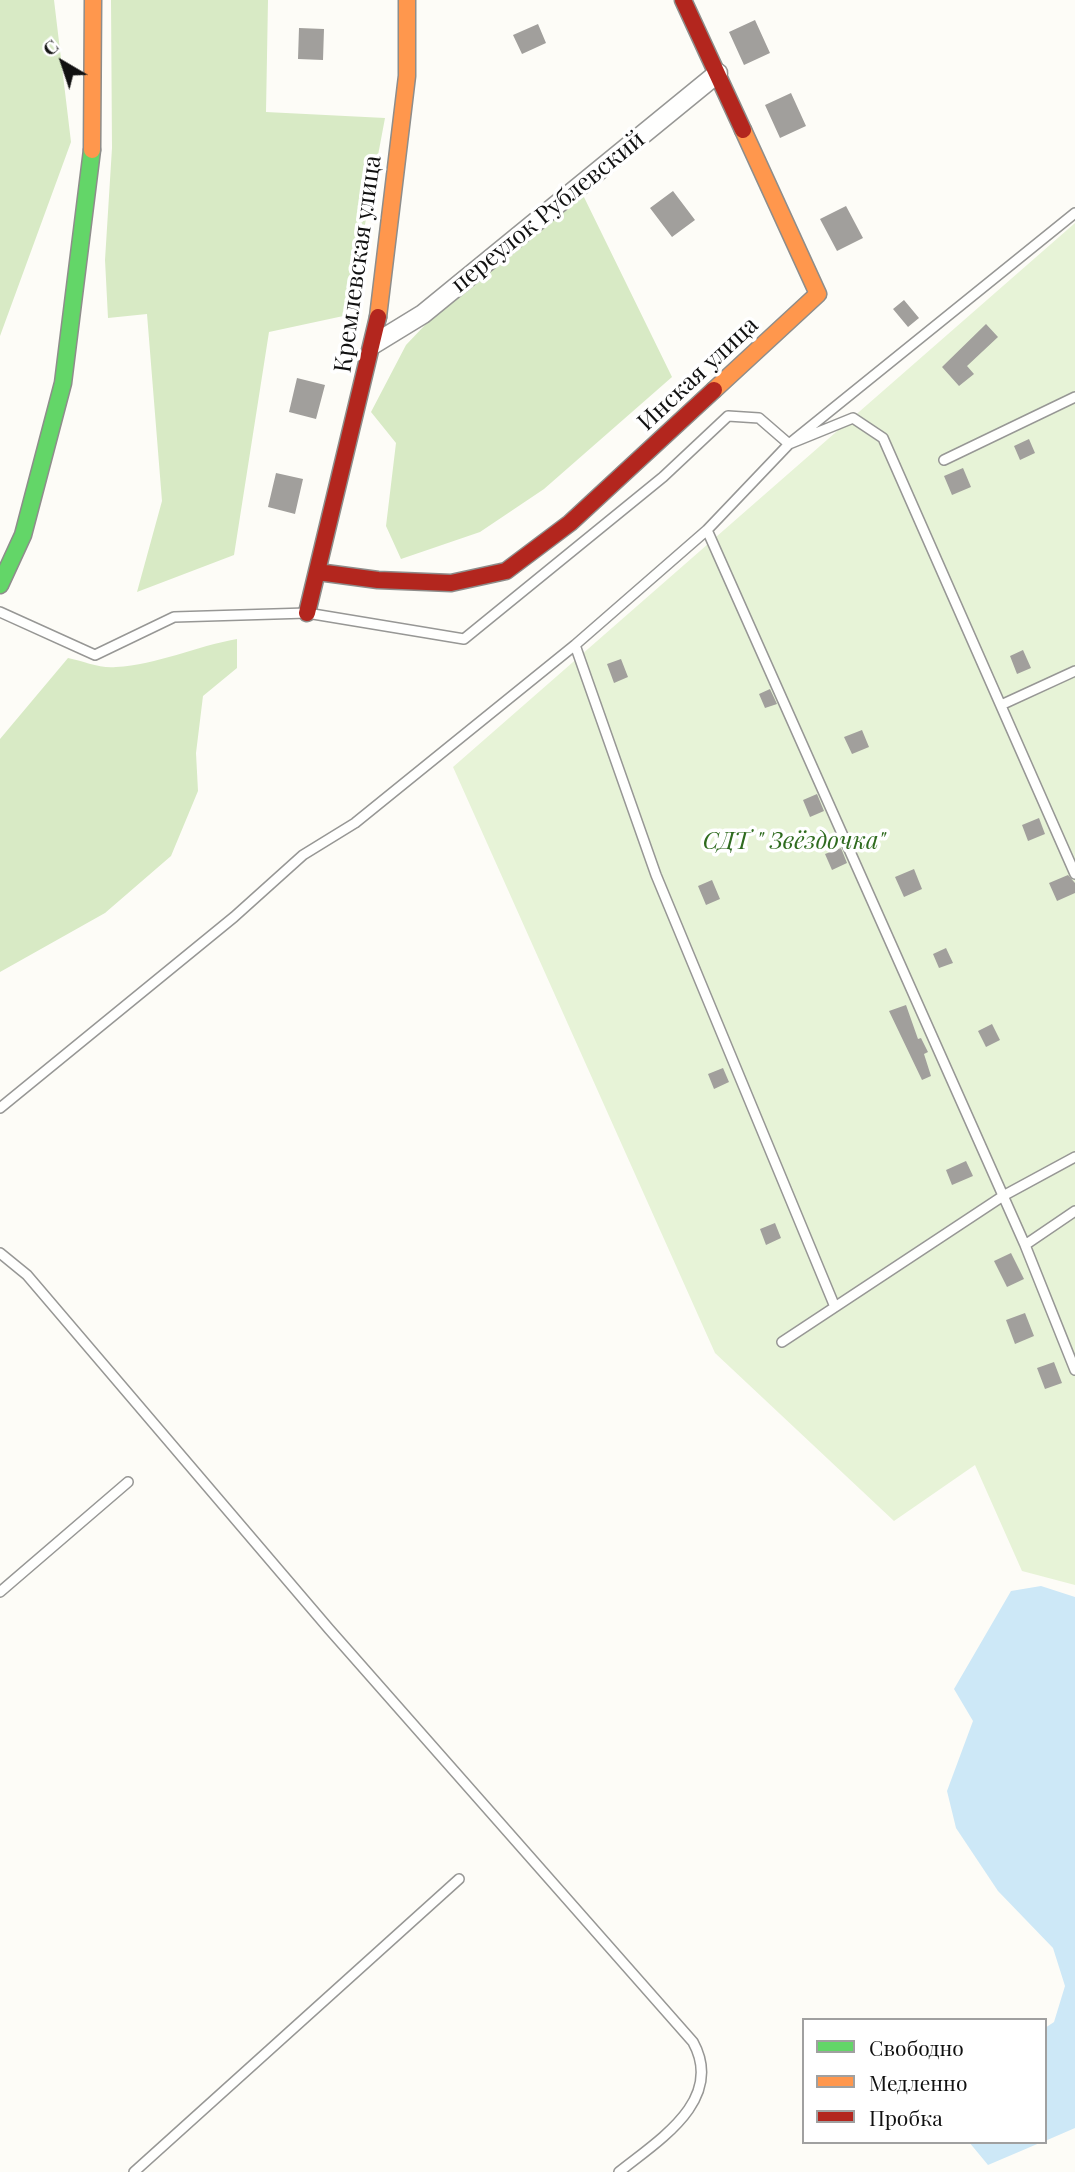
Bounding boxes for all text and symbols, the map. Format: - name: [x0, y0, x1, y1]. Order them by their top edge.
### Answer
- north arrow: [28, 28, 98, 98]
- text: С: [36, 32, 63, 61]
- street label: переулок Рублевский: [445, 125, 651, 299]
- street label: Кремлевская улица: [329, 154, 387, 374]
- street label: Инская улица: [632, 311, 764, 437]
- park label: СДТ " Звёздочка": [703, 828, 885, 856]
- legend: [802, 2018, 1047, 2144]
- text: Свободно: [869, 2033, 964, 2061]
- text: Медленно: [869, 2068, 967, 2096]
- text: Пробка: [869, 2103, 943, 2131]

